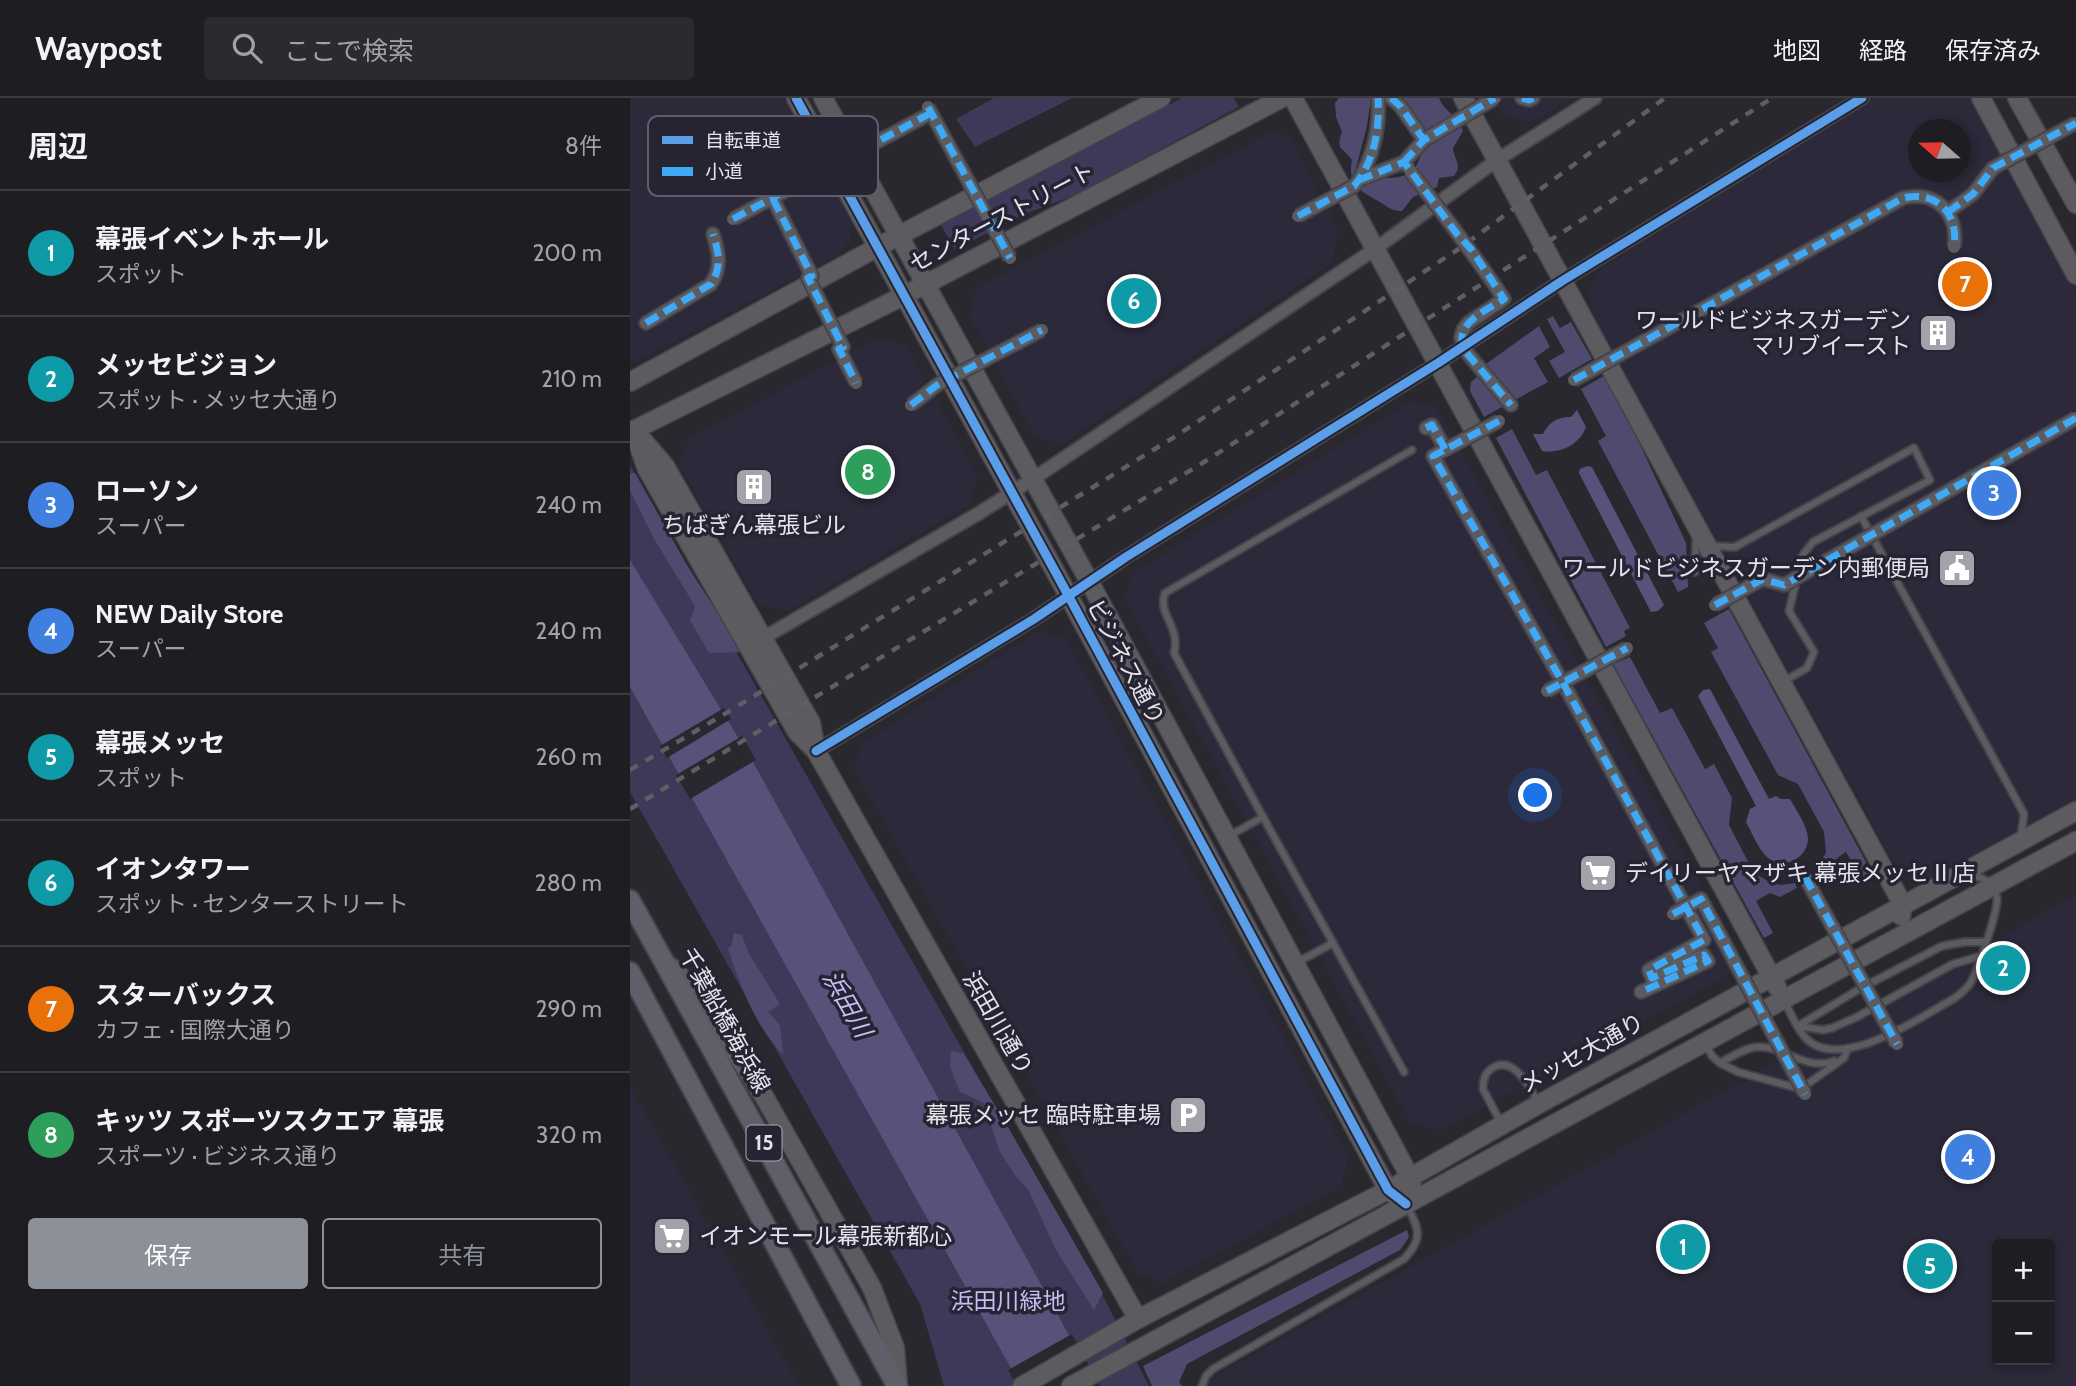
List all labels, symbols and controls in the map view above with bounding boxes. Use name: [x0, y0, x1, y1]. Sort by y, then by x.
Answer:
search box: [204, 17, 694, 80]
text: Waypost: [35, 28, 162, 68]
icon: search: [228, 29, 266, 67]
text: ここで検索: [284, 35, 414, 67]
text: 地図: [1773, 36, 1821, 65]
text: 経路: [1859, 36, 1907, 65]
text: 保存済み: [1945, 36, 2041, 65]
legend: [648, 116, 878, 196]
north arrow: [1908, 119, 1971, 182]
text: 周辺: [28, 128, 88, 165]
text: 自転車道: [705, 129, 781, 152]
text: 8件: [565, 132, 602, 160]
street label: センターストリート: [905, 156, 1099, 278]
text: 小道: [705, 160, 743, 183]
text: 幕張イベントホール: [95, 223, 329, 255]
text: 1: [47, 239, 55, 267]
text: 200 m: [532, 239, 602, 267]
pin: 7: [1942, 258, 1988, 310]
text: スポット: [95, 260, 187, 288]
pin: 6: [1111, 275, 1157, 327]
place label: ワールドビジネスガーデン マリブイースト: [1635, 306, 1911, 360]
building icon: ワールドビジネスガーデン マリブイースト: [1917, 312, 1959, 354]
text: メッセビジョン: [95, 349, 277, 381]
text: 2: [45, 365, 57, 393]
text: 210 m: [541, 365, 602, 393]
text: スポット · メッセ大通り: [95, 386, 341, 414]
pin: 8: [845, 446, 891, 498]
building icon: ちばぎん幕張ビル: [733, 466, 775, 508]
pin: 3: [1971, 467, 2017, 519]
text: ローソン: [95, 475, 199, 507]
text: 3: [45, 491, 57, 519]
text: 240 m: [535, 491, 602, 519]
place label: ちばぎん幕張ビル: [662, 511, 846, 539]
text: スーパー: [95, 512, 187, 540]
public building icon: ワールドビジネスガーデン内郵便局: [1936, 547, 1978, 589]
place label: ワールドビジネスガーデン内郵便局: [1562, 554, 1930, 582]
street label: ビジネス通り: [1081, 595, 1171, 729]
text: NEW Daily Store: [95, 598, 284, 630]
text: 4: [44, 617, 58, 645]
text: 240 m: [535, 617, 602, 645]
text: スーパー: [95, 635, 187, 663]
text: 幕張メッセ: [95, 727, 225, 759]
text: 5: [45, 743, 57, 771]
text: 260 m: [535, 743, 602, 771]
text: スポット: [95, 764, 187, 792]
your location: [1518, 778, 1552, 812]
supermarket icon: デイリーヤマザキ 幕張メッセⅡ店: [1577, 852, 1619, 894]
text: イオンタワー: [95, 853, 251, 885]
place label: デイリーヤマザキ 幕張メッセⅡ店: [1625, 859, 1975, 887]
text: 6: [45, 869, 57, 897]
text: 280 m: [535, 869, 602, 897]
text: スポット · センターストリート: [95, 890, 409, 918]
pin: 2: [1980, 942, 2026, 994]
street label: 千葉船橋海浜線: [674, 943, 776, 1097]
water label: 浜田川: [817, 965, 879, 1045]
street label: 浜田川通り: [957, 966, 1039, 1080]
text: スターバックス: [95, 979, 276, 1011]
text: 7: [45, 995, 57, 1023]
text: 290 m: [535, 995, 602, 1023]
street label: メッセ大通り: [1515, 1007, 1649, 1099]
text: カフェ · 国際大通り: [95, 1016, 295, 1044]
parking icon: 幕張メッセ 臨時駐車場: [1167, 1094, 1209, 1136]
place label: 幕張メッセ 臨時駐車場: [926, 1101, 1161, 1129]
text: キッツ スポーツスクエア 幕張: [95, 1105, 444, 1137]
text: 8: [44, 1121, 58, 1149]
text: 320 m: [536, 1121, 602, 1149]
road number: 15: [746, 1126, 782, 1160]
pin: 4: [1945, 1131, 1991, 1183]
text: スポーツ · ビジネス通り: [95, 1142, 340, 1170]
supermarket icon: イオンモール幕張新都心: [651, 1215, 693, 1257]
button: 保存: [28, 1218, 308, 1289]
button: 共有: [322, 1218, 602, 1289]
pin: 1: [1660, 1221, 1706, 1273]
place label: イオンモール幕張新都心: [699, 1222, 952, 1250]
map controls: [1992, 1239, 2055, 1365]
button: +: [1992, 1239, 2055, 1302]
pin: 5: [1907, 1240, 1953, 1292]
park label: 浜田川緑地: [951, 1287, 1066, 1315]
button: −: [1992, 1302, 2055, 1365]

